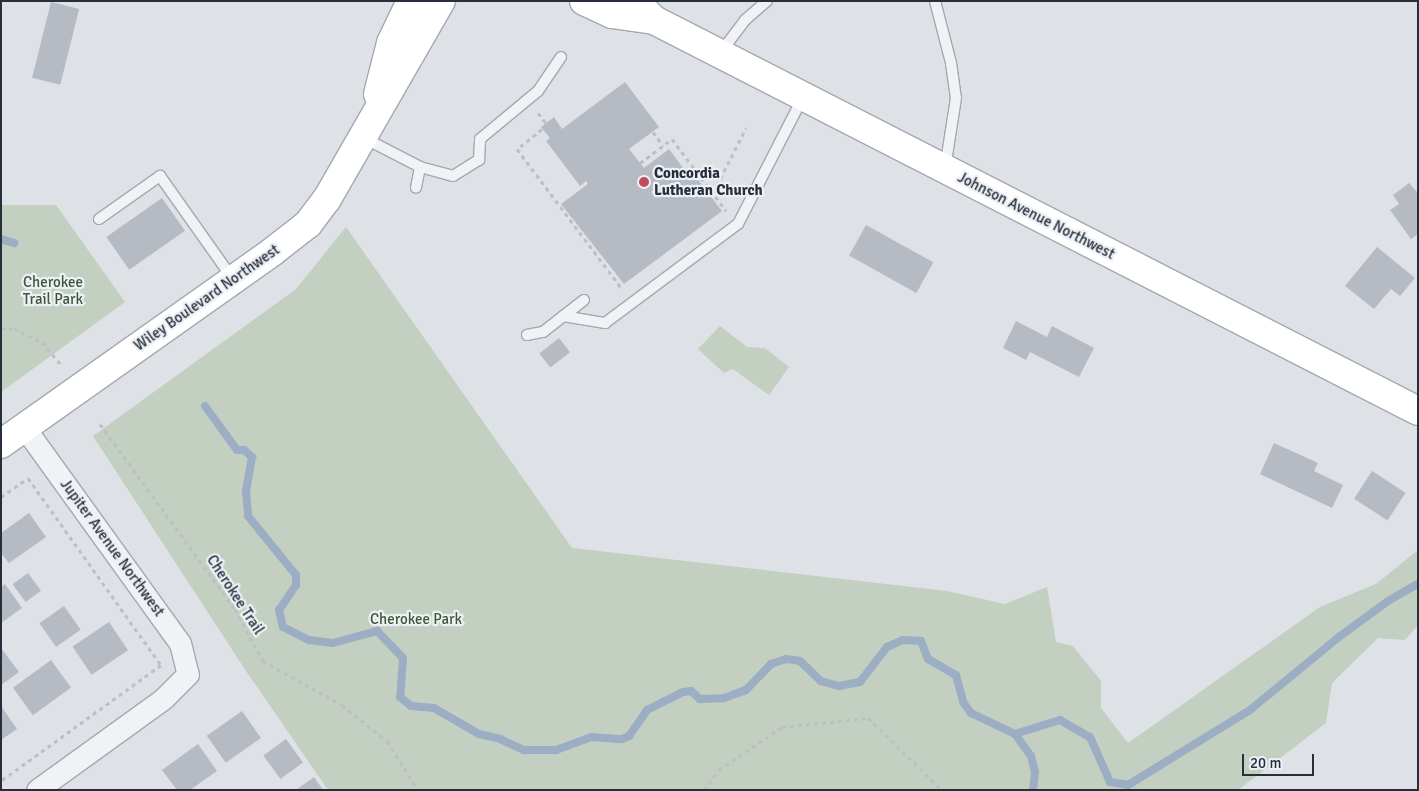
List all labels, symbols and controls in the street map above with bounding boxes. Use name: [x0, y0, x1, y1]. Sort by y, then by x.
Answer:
place label: Concordia Lutheran Church: [654, 164, 763, 199]
street label: Johnson Avenue Northwest: [954, 169, 1118, 263]
marker: Concordia Lutheran Church: [638, 176, 650, 188]
street label: Wiley Boulevard Northwest: [131, 241, 283, 355]
park label: Cherokee Trail Park: [23, 273, 83, 308]
street label: Jupiter Avenue Northwest: [56, 476, 168, 620]
street label: Cherokee Trail: [203, 552, 267, 638]
park label: Cherokee Park: [370, 611, 462, 629]
scale bar: [1244, 744, 1316, 776]
text: 20 m: [1250, 754, 1281, 772]

